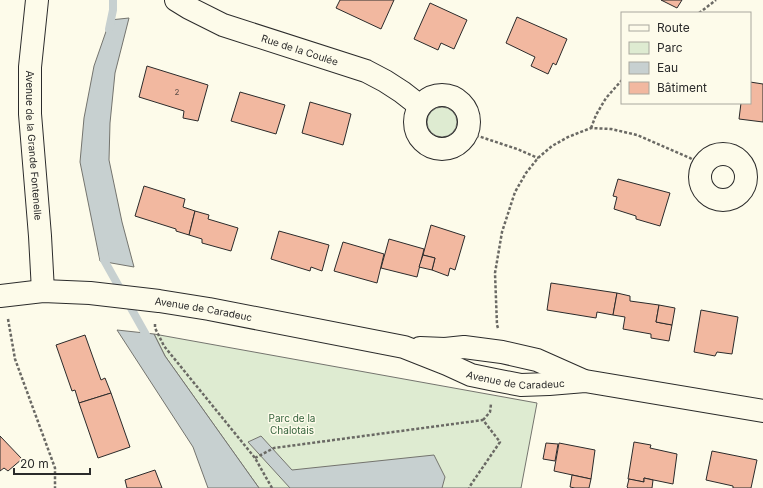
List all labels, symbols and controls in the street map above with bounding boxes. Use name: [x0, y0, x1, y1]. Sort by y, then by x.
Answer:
legend: [621, 12, 751, 104]
text: Route: [657, 20, 690, 35]
street label: Rue de la Coulée: [260, 32, 340, 68]
text: Parc: [657, 40, 683, 55]
text: Eau: [657, 60, 678, 75]
street label: Avenue de la Grande Fontenelle: [24, 71, 45, 221]
text: Bâtiment: [657, 80, 707, 95]
house number: 2: [175, 87, 180, 97]
street label: Avenue de Caradeuc: [154, 295, 254, 323]
street label: Avenue de Caradeuc: [465, 368, 565, 391]
park label: Parc de la Chalotais: [269, 412, 315, 436]
scale bar: [14, 450, 90, 476]
text: 20 m: [20, 456, 49, 471]

